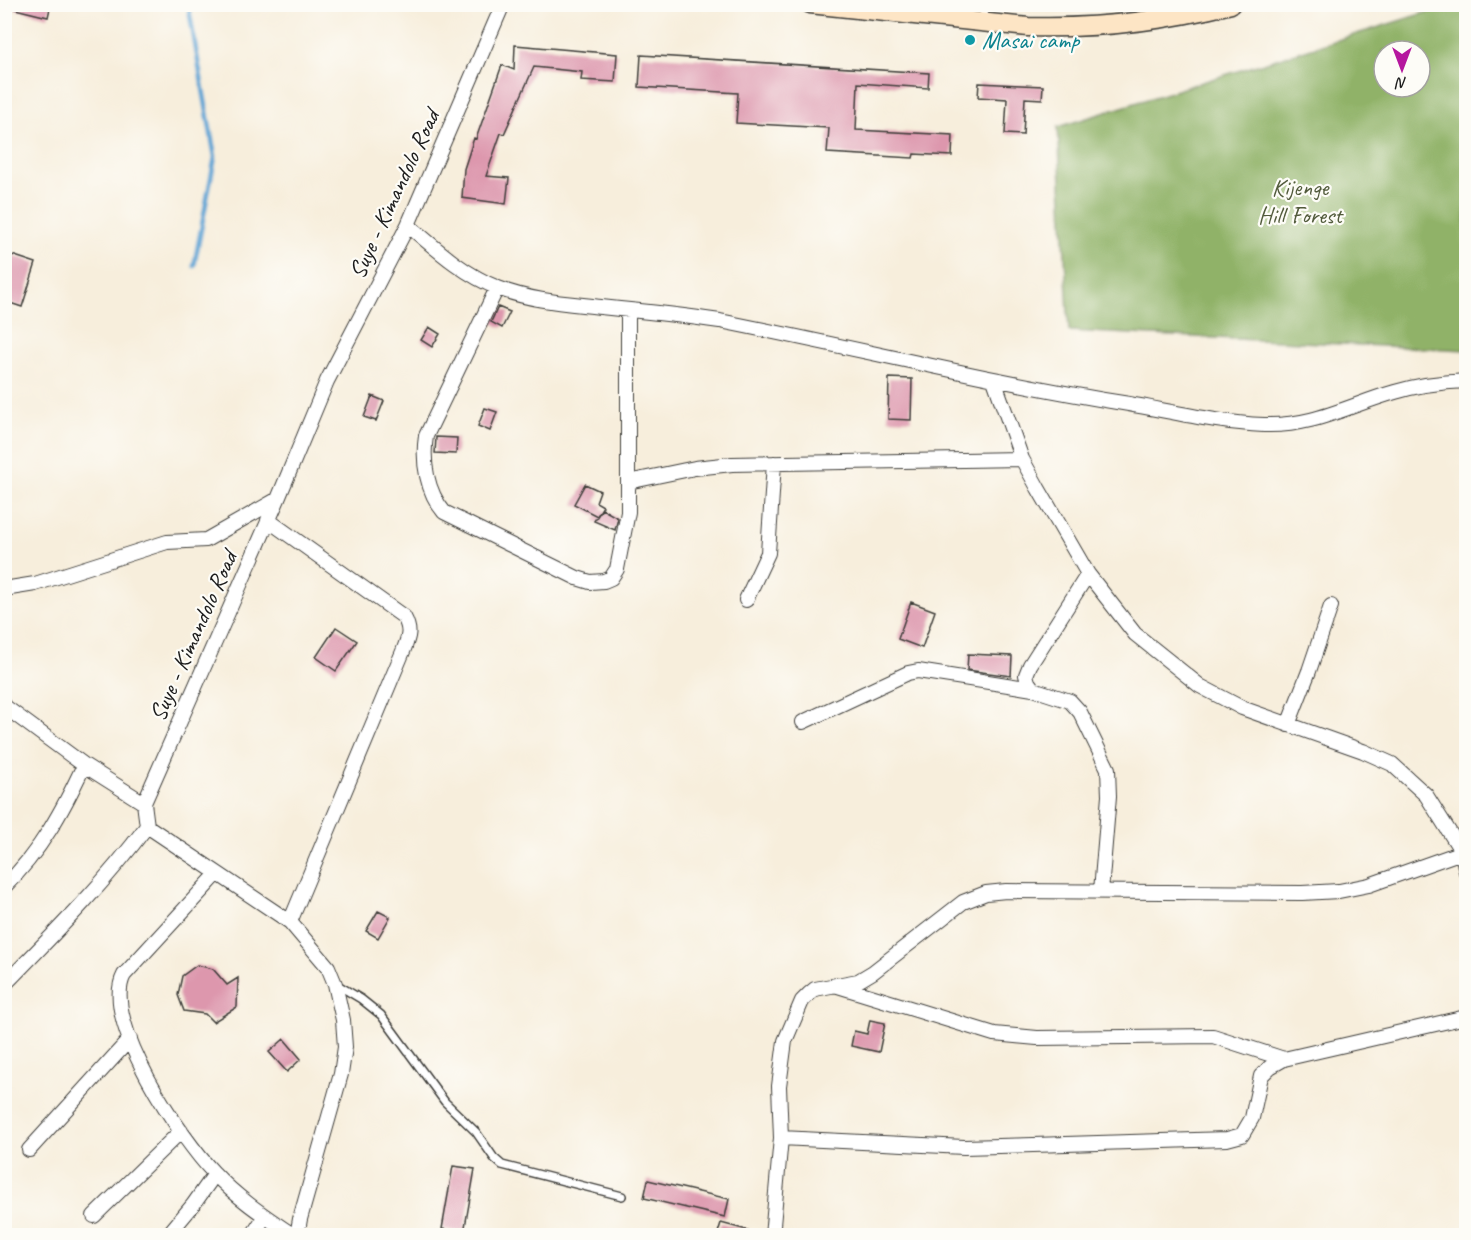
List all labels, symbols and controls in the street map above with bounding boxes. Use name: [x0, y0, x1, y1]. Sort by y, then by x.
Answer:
place label: Masai camp: [982, 25, 1080, 55]
marker: Masai camp: [963, 33, 977, 47]
north arrow: [1372, 39, 1432, 99]
text: N: [1394, 73, 1407, 93]
street label: Suye - Kimandolo Road: [342, 102, 448, 283]
park label: Kijenge Hill Forest: [1258, 172, 1344, 230]
street label: Suye - Kimandolo Road: [142, 543, 245, 726]

